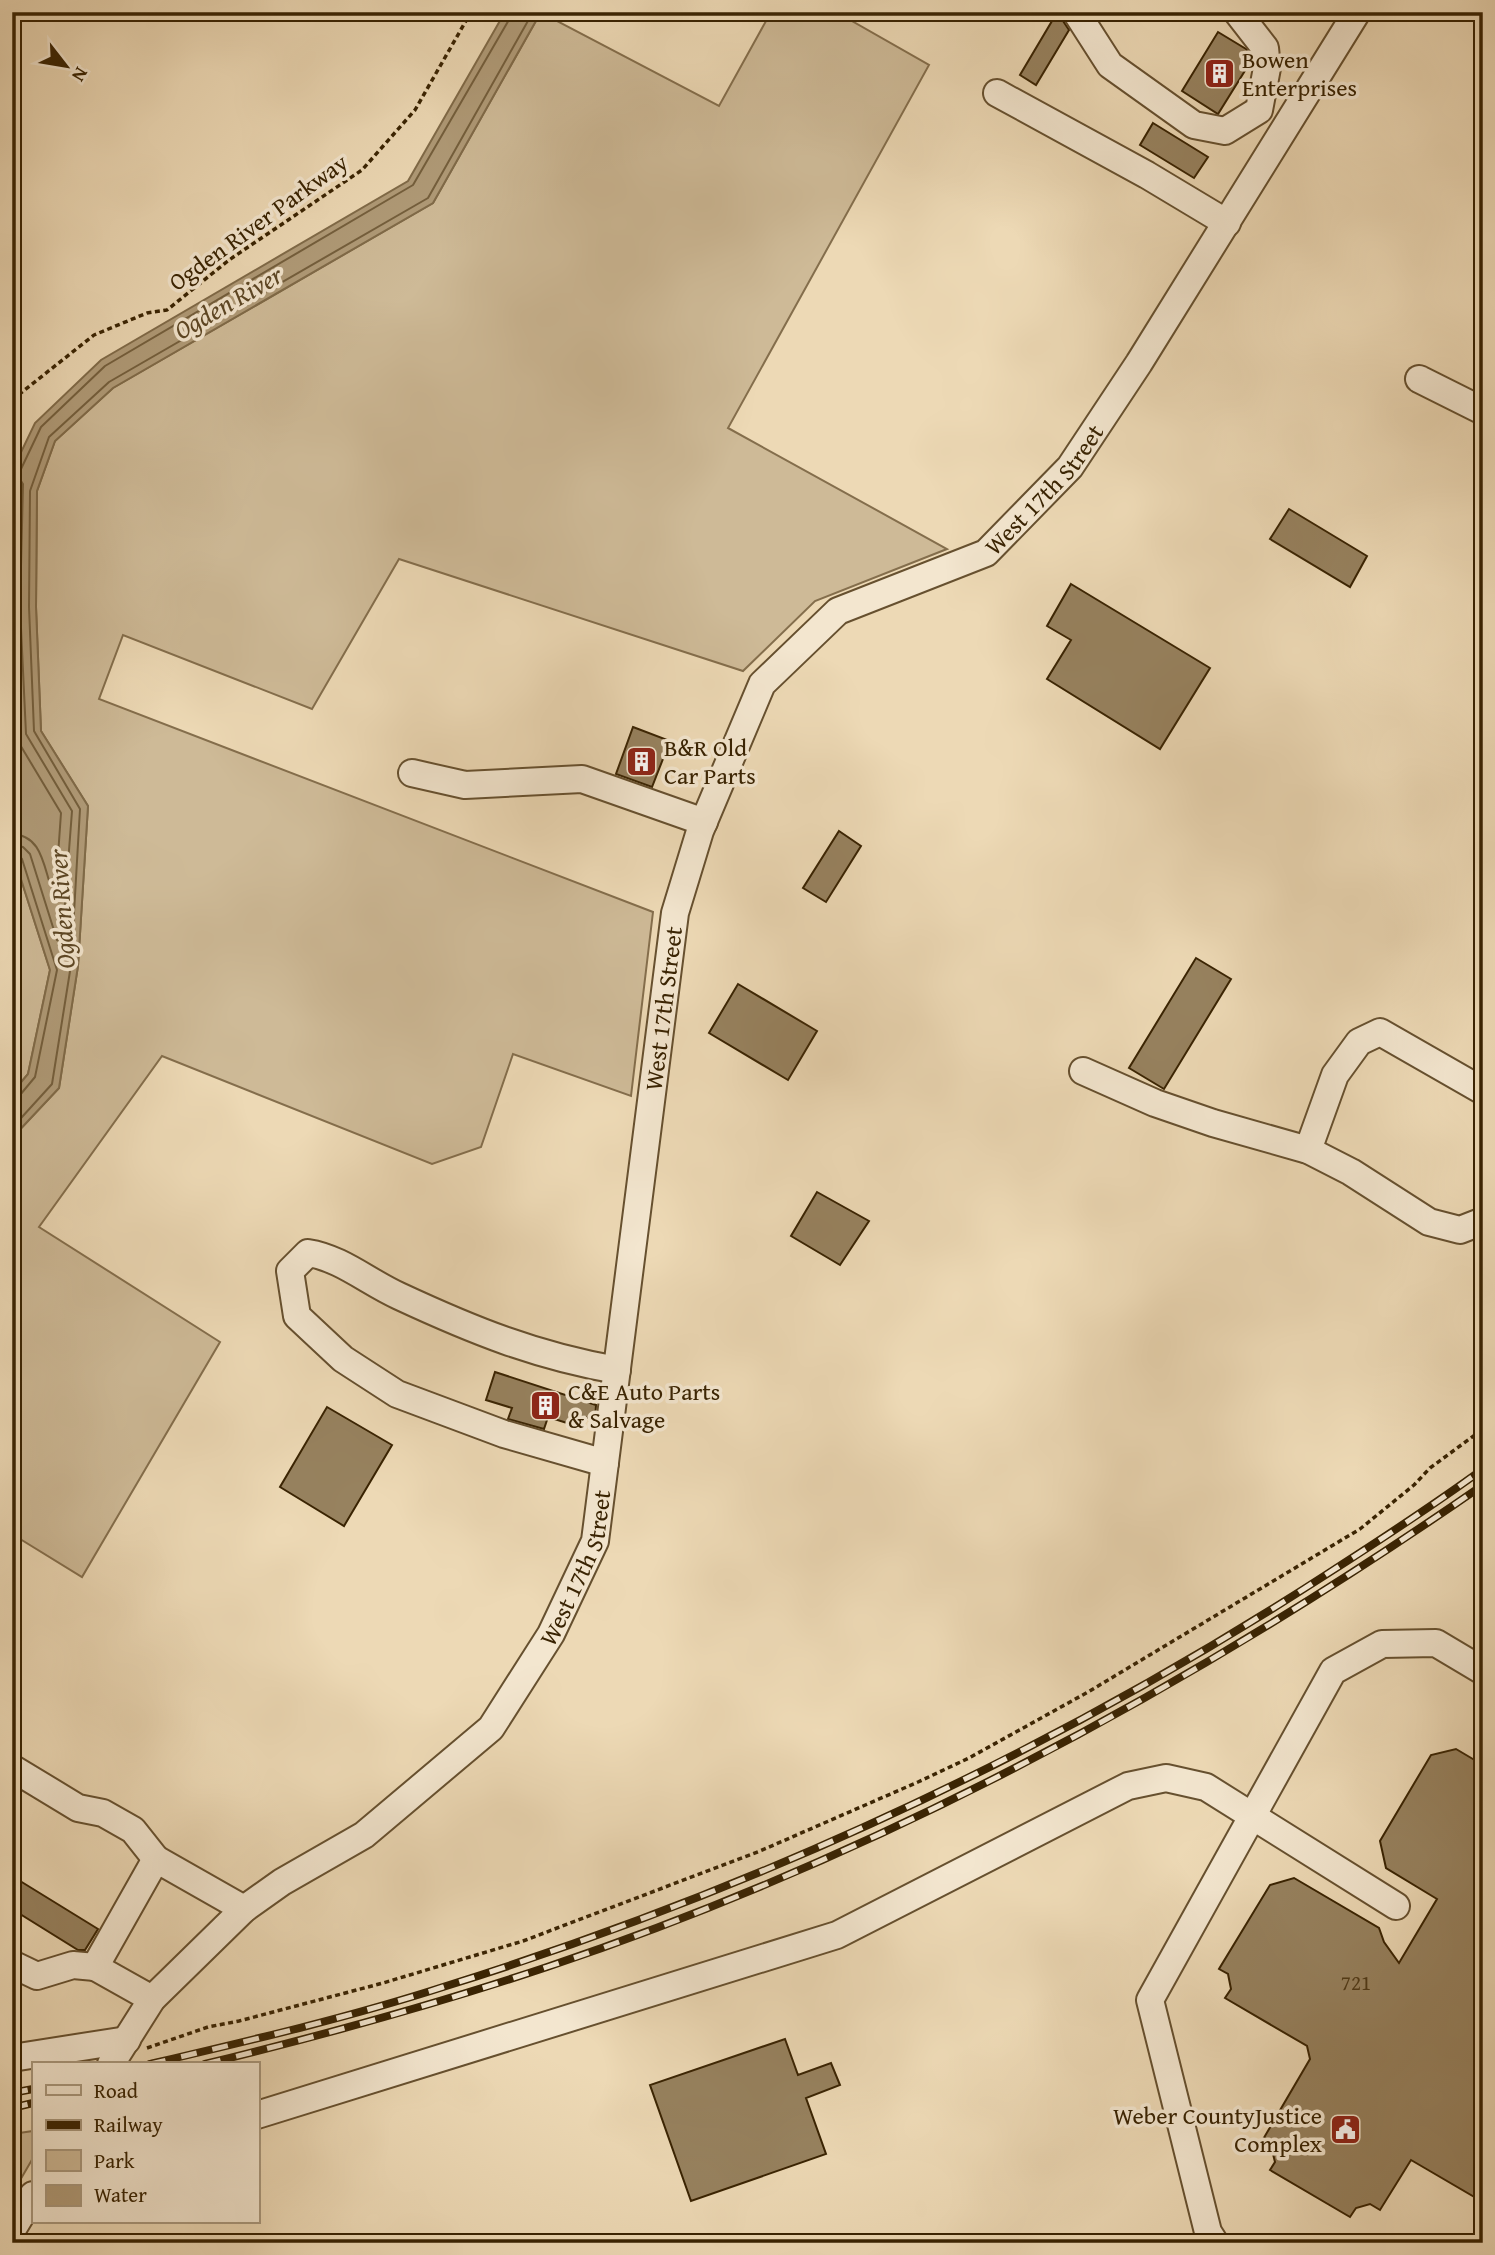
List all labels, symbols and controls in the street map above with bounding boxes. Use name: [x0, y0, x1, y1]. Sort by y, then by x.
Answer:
north arrow: [32, 32, 102, 102]
place label: Bowen Enterprises: [1242, 42, 1357, 105]
building icon: Bowen Enterprises: [1202, 56, 1236, 90]
text: N: [65, 62, 96, 88]
street label: Ogden River Parkway: [161, 145, 355, 299]
water label: Ogden River: [166, 254, 291, 349]
street label: West 17th Street: [976, 416, 1112, 563]
place label: B&R Old Car Parts: [664, 730, 756, 793]
building icon: B&R Old Car Parts: [624, 744, 658, 778]
water label: Ogden River: [37, 847, 85, 970]
street label: West 17th Street: [635, 924, 691, 1093]
place label: C&E Auto Parts & Salvage: [568, 1374, 720, 1437]
building icon: C&E Auto Parts & Salvage: [528, 1388, 562, 1422]
street label: West 17th Street: [530, 1487, 619, 1653]
house number: 721: [1341, 1967, 1371, 1998]
legend: [32, 2062, 259, 2224]
text: Road: [94, 2075, 139, 2106]
place label: Weber CountyJustice Complex: [1113, 2098, 1323, 2161]
text: Railway: [94, 2109, 163, 2140]
public building icon: Weber CountyJustice Complex: [1328, 2112, 1362, 2146]
text: Park: [94, 2145, 135, 2176]
text: Water: [94, 2179, 147, 2210]

